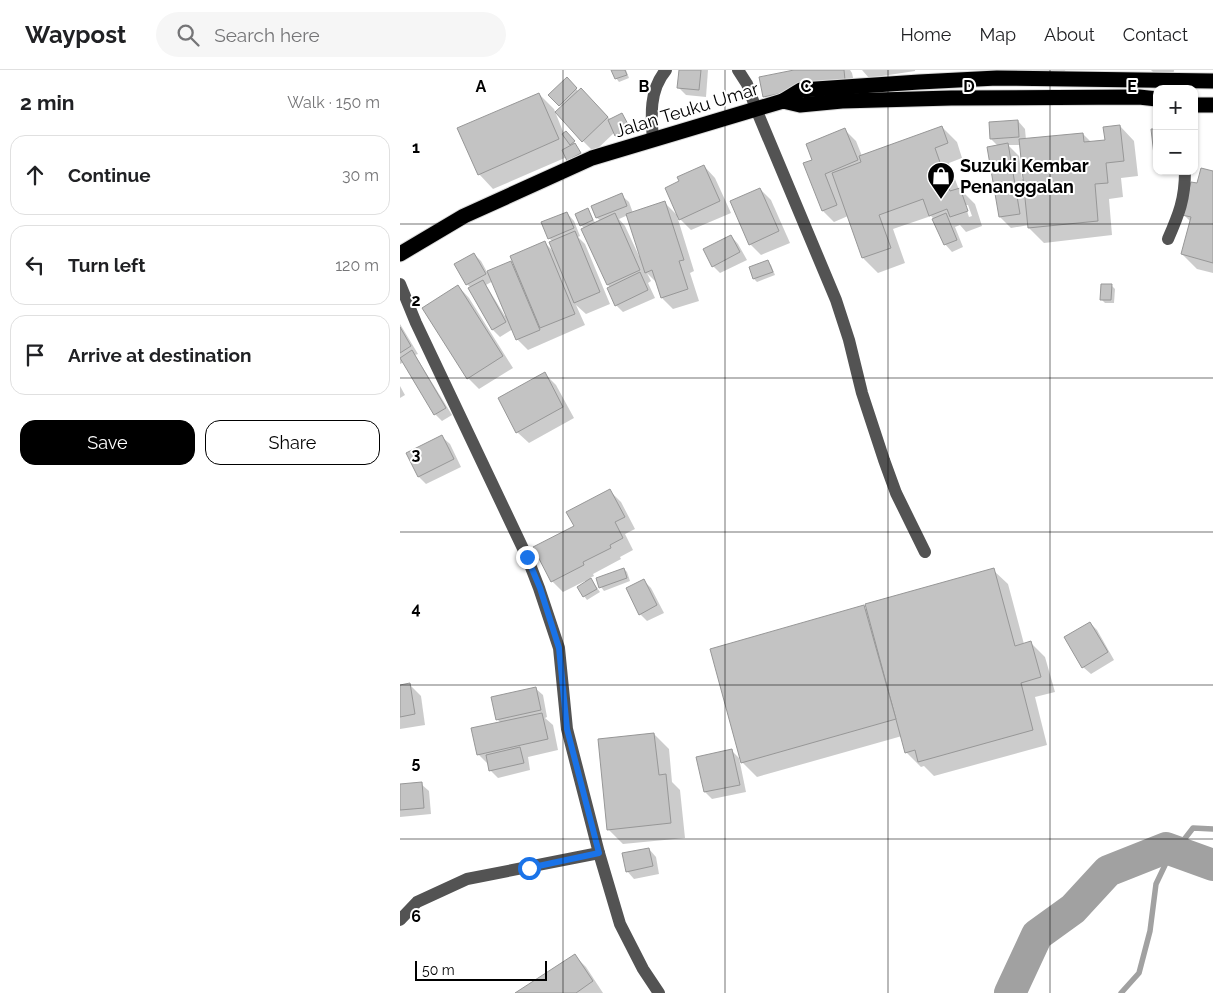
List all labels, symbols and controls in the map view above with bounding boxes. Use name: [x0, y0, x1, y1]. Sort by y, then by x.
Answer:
search box: [156, 12, 506, 57]
text: Waypost: [25, 20, 126, 49]
icon: search: [174, 21, 202, 49]
text: Search here: [214, 24, 320, 46]
text: Home: [900, 24, 951, 45]
text: Map: [979, 24, 1016, 45]
text: About: [1044, 24, 1095, 45]
text: Contact: [1123, 24, 1188, 45]
text: A: [476, 77, 487, 96]
text: B: [639, 77, 650, 96]
text: C: [801, 77, 812, 96]
text: D: [963, 77, 975, 96]
text: E: [1127, 77, 1137, 96]
street label: Jalan Teuku Umar: [613, 78, 762, 141]
map controls: [1153, 85, 1198, 175]
button: +: [1153, 85, 1198, 130]
text: 2 min: [20, 90, 74, 115]
text: Walk · 150 m: [287, 93, 380, 112]
button: −: [1153, 130, 1198, 175]
text: 1: [412, 138, 420, 157]
place label: Suzuki Kembar Penanggalan: [960, 155, 1089, 197]
icon: ahead: [21, 161, 49, 189]
shop icon: Suzuki Kembar Penanggalan: [926, 161, 956, 200]
text: Continue: [68, 164, 151, 186]
text: 30 m: [342, 166, 379, 185]
icon: left: [21, 251, 49, 279]
text: Turn left: [68, 254, 145, 276]
text: 120 m: [335, 256, 379, 275]
text: 2: [411, 291, 421, 310]
icon: arrive: [21, 341, 49, 369]
text: Arrive at destination: [68, 344, 252, 366]
button: Save: [20, 420, 195, 465]
button: Share: [205, 420, 380, 465]
text: 3: [412, 445, 421, 464]
route end: [516, 546, 539, 569]
text: 4: [411, 599, 421, 618]
text: 5: [412, 753, 421, 772]
route start: [518, 857, 541, 880]
text: 6: [411, 907, 421, 926]
scale bar: [415, 958, 548, 981]
text: 50 m: [422, 962, 455, 978]

